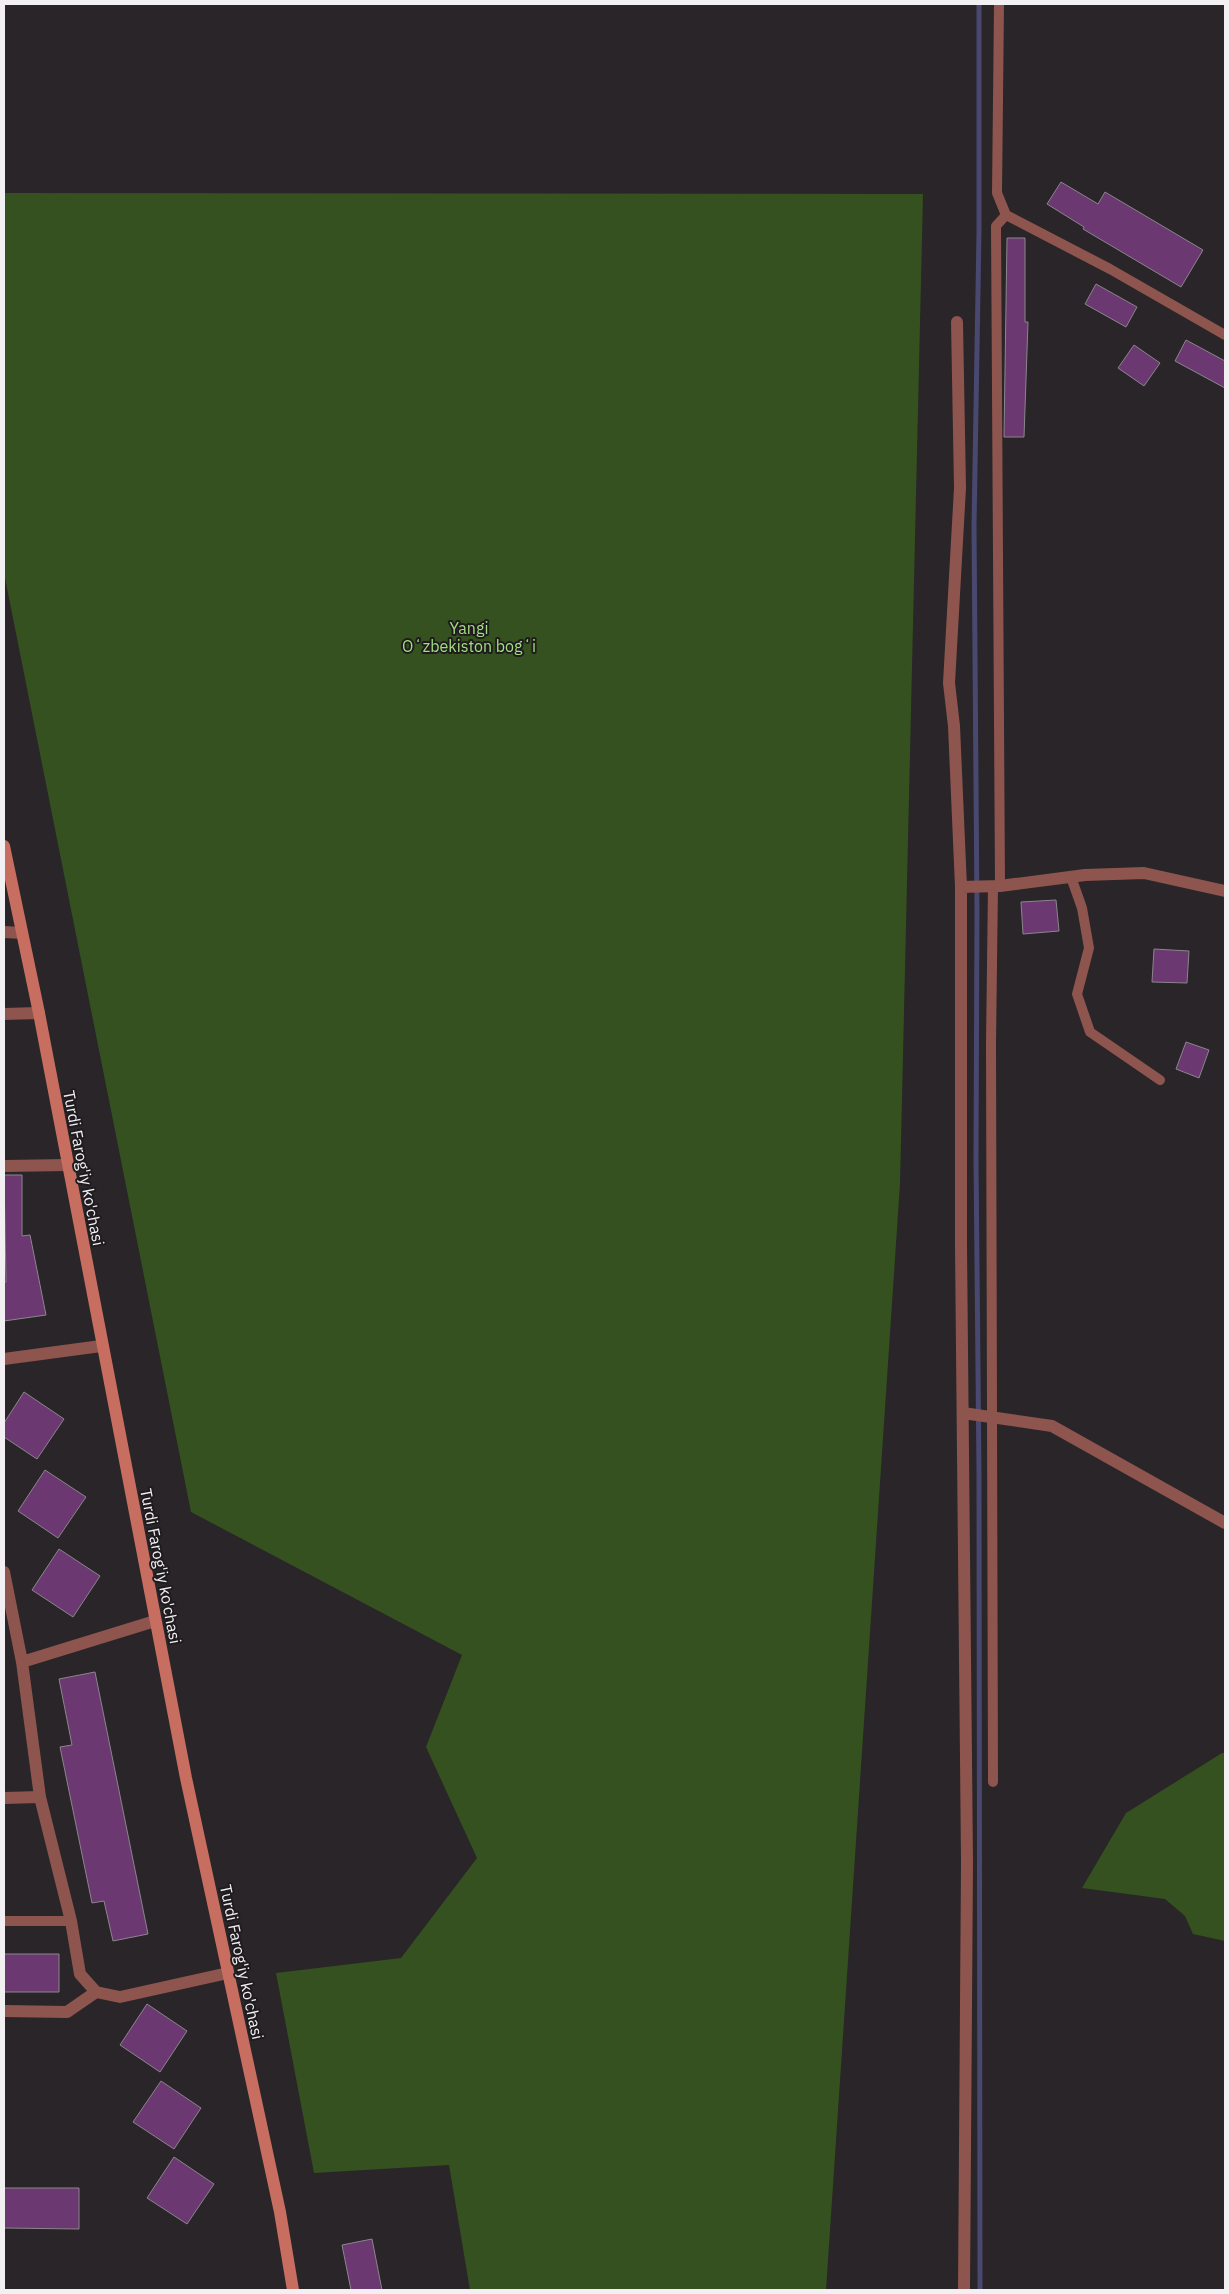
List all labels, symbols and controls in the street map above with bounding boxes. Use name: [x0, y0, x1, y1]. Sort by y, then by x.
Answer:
park label: Yangi Oʻzbekiston bogʻi: [402, 618, 536, 656]
street label: Turdi Farog'iy ko'chasi: [59, 1089, 109, 1247]
street label: Turdi Farog'iy ko'chasi: [136, 1487, 186, 1645]
street label: Turdi Farog'iy ko'chasi: [216, 1883, 268, 2041]

